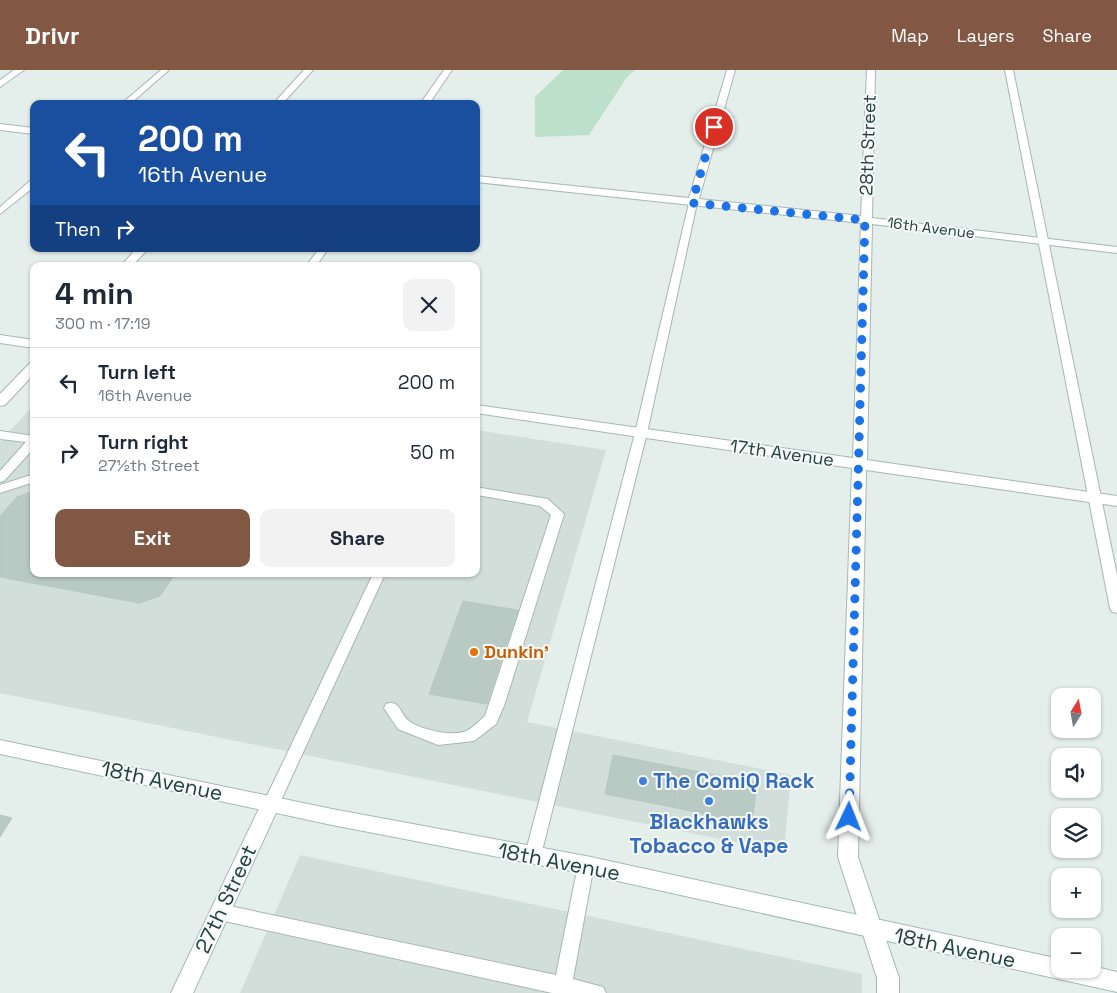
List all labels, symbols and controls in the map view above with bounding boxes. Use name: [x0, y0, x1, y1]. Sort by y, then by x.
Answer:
text: Drivr: [25, 20, 80, 51]
text: Map: [891, 24, 929, 47]
text: Layers: [957, 24, 1014, 47]
text: Share: [1042, 24, 1092, 47]
street label: 28th Street: [854, 94, 881, 196]
pin: [693, 106, 735, 148]
icon: arrive: [700, 113, 728, 141]
text: 200 m: [138, 117, 243, 161]
icon: left: [55, 120, 120, 185]
text: 16th Avenue: [138, 160, 267, 188]
street label: 16th Avenue: [886, 213, 976, 242]
icon: right: [111, 215, 139, 243]
text: Then: [55, 217, 101, 242]
text: 4 min: [55, 274, 134, 313]
button: close: [403, 279, 455, 331]
text: 300 m · 17:19: [55, 313, 151, 334]
text: Turn left: [98, 360, 176, 385]
icon: left: [55, 369, 83, 397]
text: 200 m: [398, 370, 455, 395]
text: 16th Avenue: [98, 385, 192, 406]
text: Turn right: [98, 430, 188, 455]
street label: 17th Avenue: [729, 434, 836, 471]
icon: right: [55, 439, 83, 467]
text: 50 m: [410, 440, 455, 465]
text: 27½th Street: [98, 455, 200, 476]
button: Exit: [55, 509, 250, 567]
button: Share: [260, 509, 455, 567]
place label: Dunkin': [484, 640, 549, 663]
marker: Dunkin': [468, 646, 480, 658]
north arrow: [1051, 688, 1101, 738]
map controls: [1051, 688, 1101, 978]
button: sound: [1051, 748, 1101, 798]
street label: 18th Avenue: [99, 754, 225, 807]
place label: The ComiQ Rack: [653, 767, 815, 794]
marker: The ComiQ Rack: [637, 775, 649, 787]
position arrow: [822, 790, 874, 842]
marker: Blackhawks Tobacco & Vape: [703, 795, 715, 807]
place label: Blackhawks Tobacco & Vape: [630, 808, 788, 859]
button: layers: [1051, 808, 1101, 858]
street label: 18th Avenue: [496, 836, 622, 887]
street label: 27th Street: [189, 840, 262, 957]
button: +: [1051, 868, 1101, 918]
street label: 18th Avenue: [892, 921, 1018, 974]
button: −: [1051, 928, 1101, 978]

